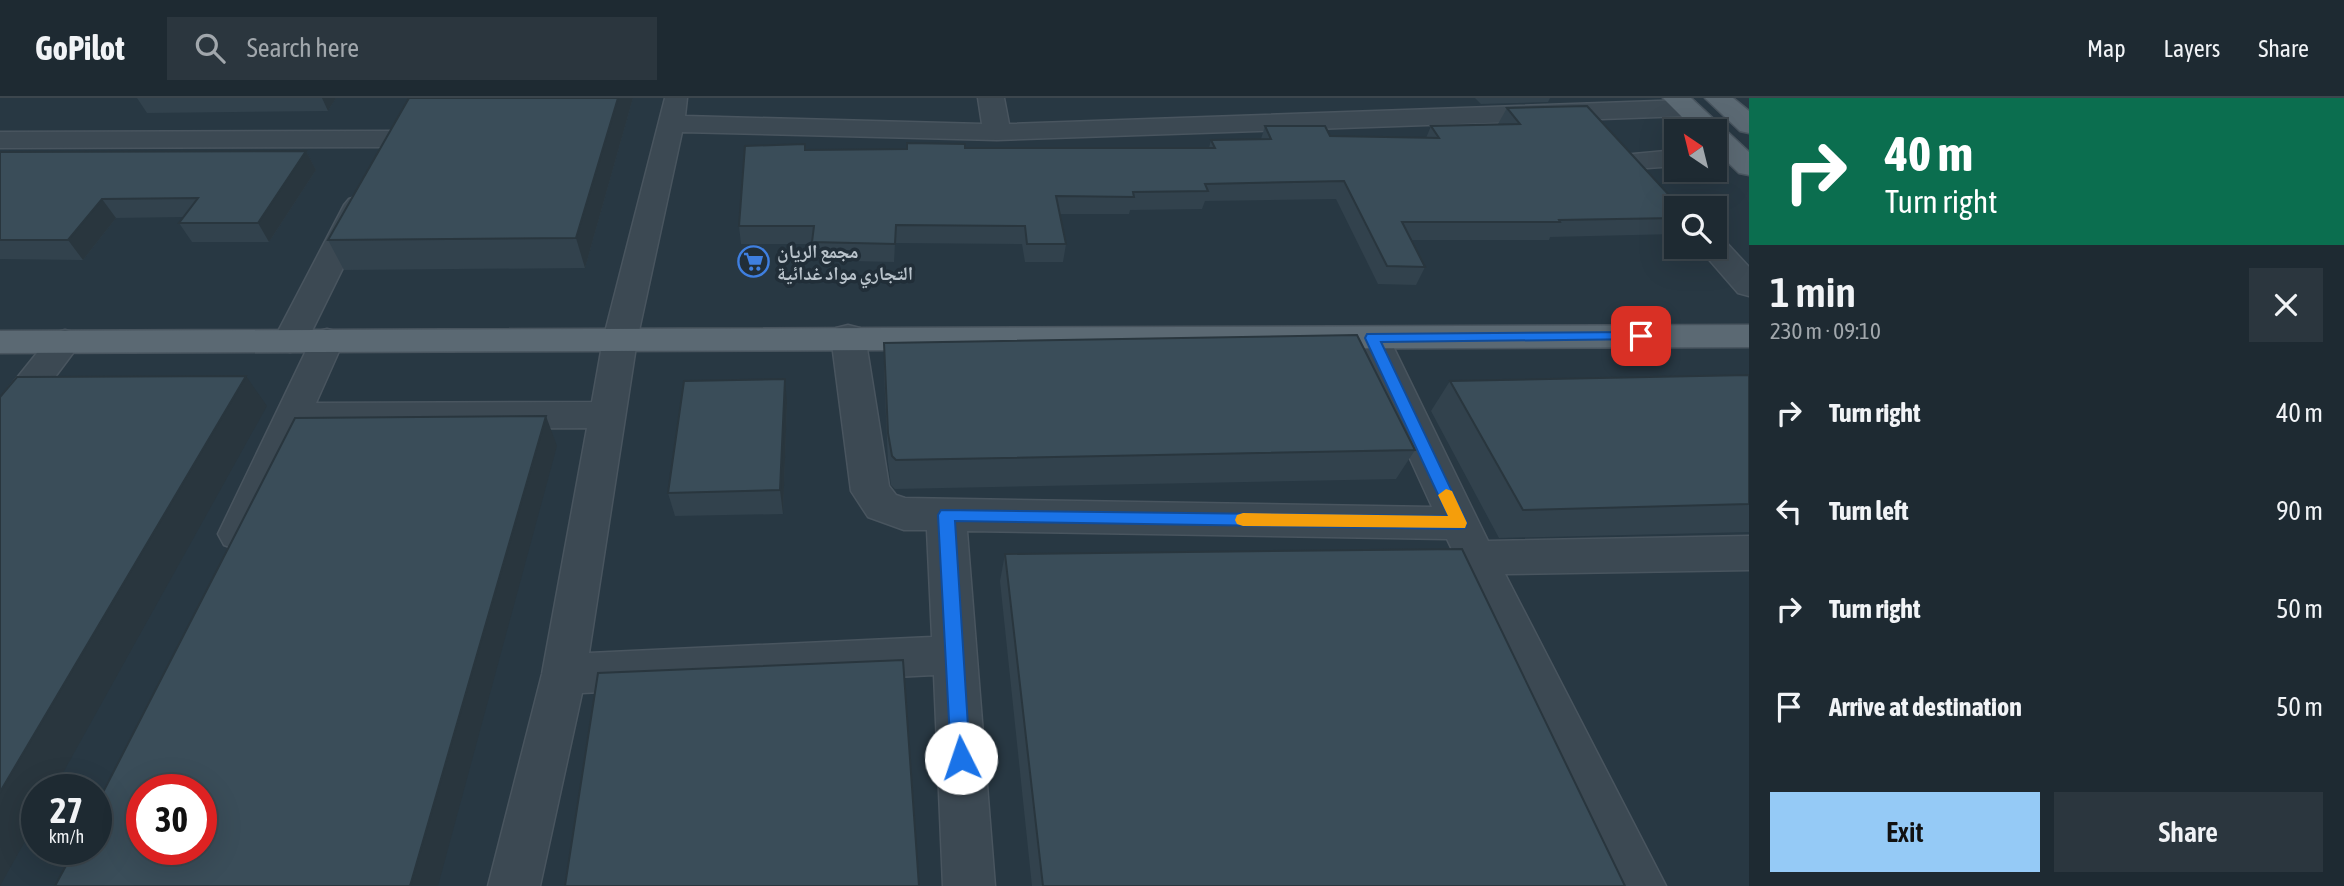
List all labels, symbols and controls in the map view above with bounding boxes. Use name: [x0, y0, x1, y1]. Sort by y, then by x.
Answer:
search box: [167, 17, 657, 80]
text: GoPilot: [35, 29, 125, 67]
icon: search: [191, 29, 229, 67]
text: Search here: [247, 33, 359, 63]
text: Map: [2087, 35, 2126, 62]
text: Layers: [2164, 35, 2220, 62]
text: Share: [2258, 35, 2309, 62]
north arrow: [1664, 119, 1727, 182]
map controls: [1664, 119, 1727, 259]
text: 40 m: [1885, 125, 1973, 181]
icon: right: [1770, 126, 1861, 217]
text: Turn right: [1885, 183, 1998, 220]
button: search: [1664, 196, 1727, 259]
place label: مجمع الريان التجاري مواد غدائية: [777, 240, 913, 289]
supermarket icon: مجمع الريان التجاري مواد غدائية: [737, 245, 771, 279]
text: 1 min: [1770, 268, 1856, 316]
button: close: [2249, 268, 2323, 342]
pin: [1611, 306, 1671, 366]
icon: arrive: [1622, 317, 1660, 355]
text: 230 m · 09:10: [1770, 318, 1881, 344]
icon: right: [1770, 394, 1808, 432]
text: Turn right: [1829, 398, 1920, 428]
text: 40 m: [2276, 398, 2323, 428]
icon: left: [1770, 492, 1808, 530]
text: Turn left: [1829, 496, 1909, 526]
text: 90 m: [2276, 496, 2323, 526]
icon: right: [1770, 590, 1808, 628]
text: Turn right: [1829, 594, 1920, 624]
text: 50 m: [2276, 594, 2323, 624]
icon: arrive: [1770, 688, 1808, 726]
text: Arrive at destination: [1829, 692, 2022, 722]
text: 50 m: [2276, 692, 2323, 722]
position arrow: [924, 721, 998, 795]
speed limit sign: 30: [126, 774, 217, 865]
text: 27: [50, 790, 83, 830]
button: Exit: [1770, 792, 2040, 872]
button: Share: [2054, 792, 2323, 872]
text: km/h: [49, 826, 84, 847]

